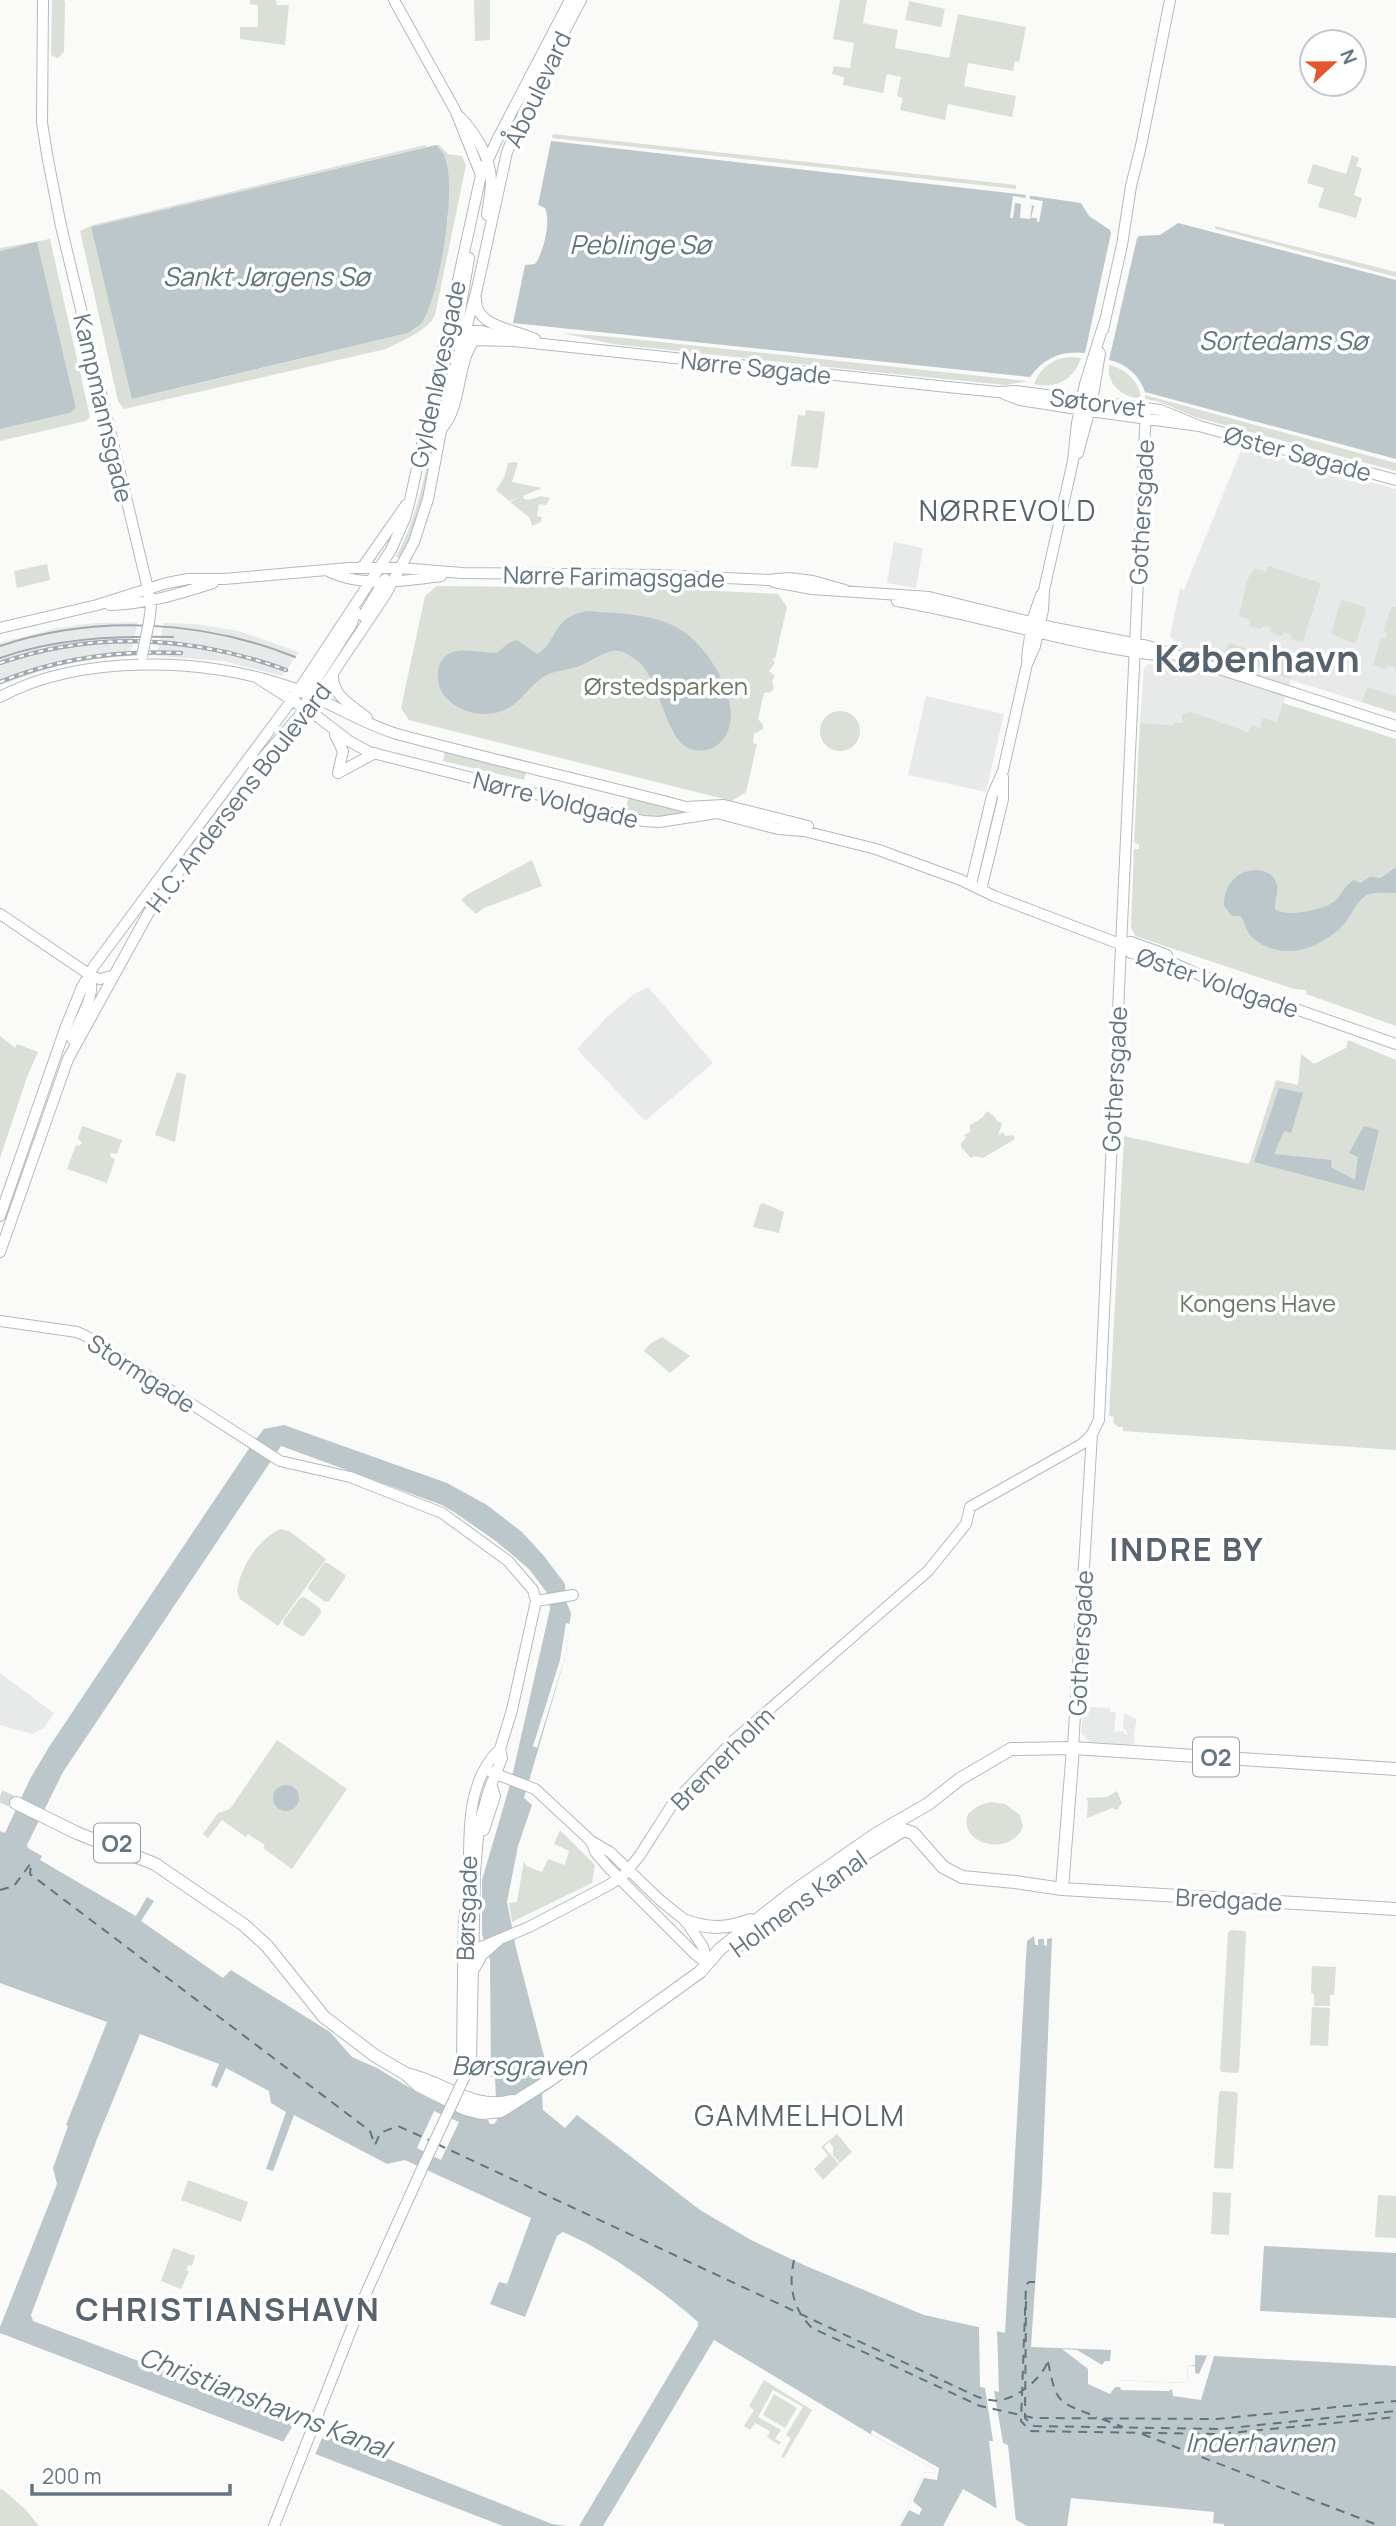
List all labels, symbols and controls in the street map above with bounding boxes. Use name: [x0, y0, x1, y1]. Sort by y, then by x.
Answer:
street label: Åboulevard: [496, 26, 578, 152]
north arrow: [1298, 28, 1368, 98]
text: N: [1334, 45, 1363, 68]
water label: Peblinge Sø: [570, 226, 714, 262]
water label: Sankt Jørgens Sø: [163, 258, 373, 294]
street label: Gyldenløvesgade: [401, 277, 473, 471]
street label: Kampmannsgade: [66, 310, 142, 506]
water label: Sortedams Sø: [1199, 322, 1371, 358]
street label: Nørre Søgade: [679, 343, 833, 391]
street label: Søtorvet: [1048, 380, 1148, 424]
street label: Øster Søgade: [1221, 417, 1375, 489]
street label: Gothersgade: [1121, 438, 1161, 586]
district label: NØRREVOLD: [919, 491, 1097, 529]
street label: Nørre Farimagsgade: [503, 558, 725, 594]
district label: København: [1154, 631, 1360, 683]
park label: Ørstedsparken: [584, 669, 748, 702]
street label: H.C. Andersens Boulevard: [138, 675, 338, 919]
street label: Nørre Voldgade: [470, 763, 642, 835]
street label: Øster Voldgade: [1133, 939, 1303, 1025]
street label: Gothersgade: [1094, 1005, 1134, 1153]
park label: Kongens Have: [1180, 1286, 1336, 1319]
street label: Stormgade: [81, 1326, 203, 1420]
district label: INDRE BY: [1109, 1527, 1265, 1571]
street label: Gothersgade: [1060, 1569, 1100, 1717]
street label: Bremerholm: [663, 1699, 781, 1817]
road number: O2: [1193, 1738, 1239, 1776]
road number: O2: [94, 1824, 140, 1862]
street label: Holmens Kanal: [723, 1842, 873, 1964]
street label: Børsgade: [448, 1855, 484, 1961]
street label: Bredgade: [1175, 1880, 1283, 1918]
water label: Børsgraven: [452, 2047, 588, 2083]
district label: GAMMELHOLM: [694, 2096, 906, 2134]
district label: CHRISTIANSHAVN: [75, 2287, 381, 2331]
water label: Christianshavns Kanal: [134, 2338, 398, 2467]
water label: Inderhavnen: [1185, 2424, 1336, 2460]
scale bar: [32, 2452, 229, 2496]
text: 200 m: [42, 2462, 102, 2490]

